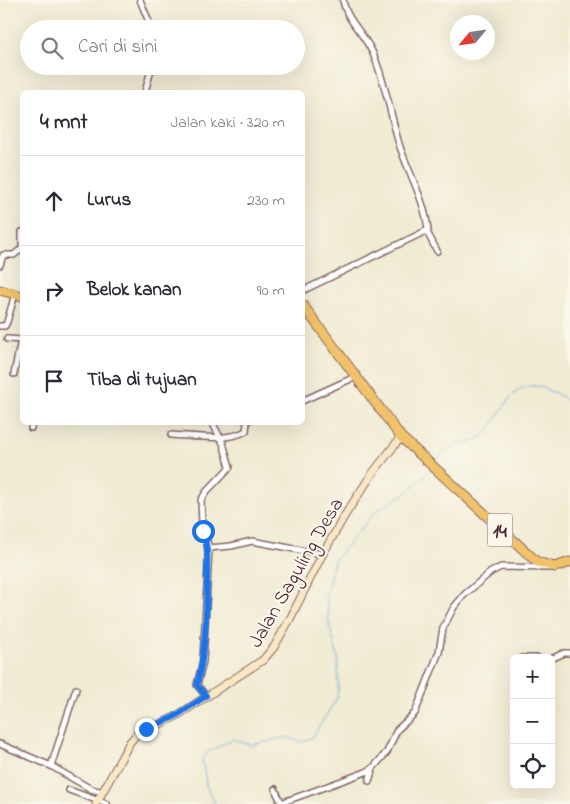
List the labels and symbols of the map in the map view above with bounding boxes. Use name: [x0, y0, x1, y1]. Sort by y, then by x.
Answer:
north arrow: [450, 15, 495, 60]
street label: Jalan Saguling Desa: [242, 493, 353, 654]
road number: 14: [488, 514, 512, 546]
route start: [192, 520, 215, 543]
route end: [135, 718, 158, 741]

